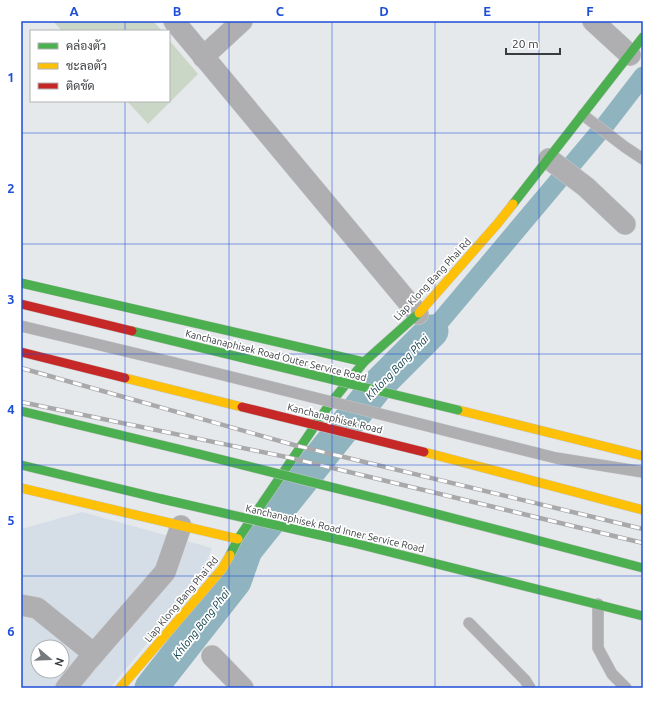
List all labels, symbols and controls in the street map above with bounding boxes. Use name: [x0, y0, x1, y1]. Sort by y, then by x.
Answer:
text: A: [69, 4, 79, 18]
text: B: [173, 4, 182, 18]
text: C: [276, 4, 285, 18]
text: D: [379, 4, 389, 18]
text: E: [483, 4, 491, 18]
text: F: [586, 4, 594, 18]
legend: [30, 30, 170, 102]
scale bar: [506, 30, 560, 56]
text: 20 m: [512, 37, 539, 50]
text: คล่องตัว: [66, 39, 106, 52]
text: ชะลอตัว: [66, 59, 107, 72]
text: 1: [7, 70, 15, 84]
text: ติดขัด: [66, 79, 95, 92]
text: 2: [7, 181, 15, 195]
street label: Liap Klong Bang Phai Rd: [392, 236, 473, 323]
text: 3: [7, 292, 15, 306]
street label: Kanchanaphisek Road Outer Service Road: [184, 328, 368, 383]
water label: Khlong Bang Phai: [363, 331, 432, 402]
street label: Kanchanaphisek Road: [286, 401, 384, 436]
text: 4: [7, 402, 15, 416]
street label: Kanchanaphisek Road Inner Service Road: [245, 503, 425, 554]
text: 5: [7, 513, 15, 527]
street label: Liap Klong Bang Phai Rd: [142, 554, 220, 644]
water label: Khlong Bang Phai: [170, 586, 233, 661]
text: 6: [7, 624, 15, 638]
north arrow: [30, 639, 70, 679]
text: N: [52, 656, 66, 668]

